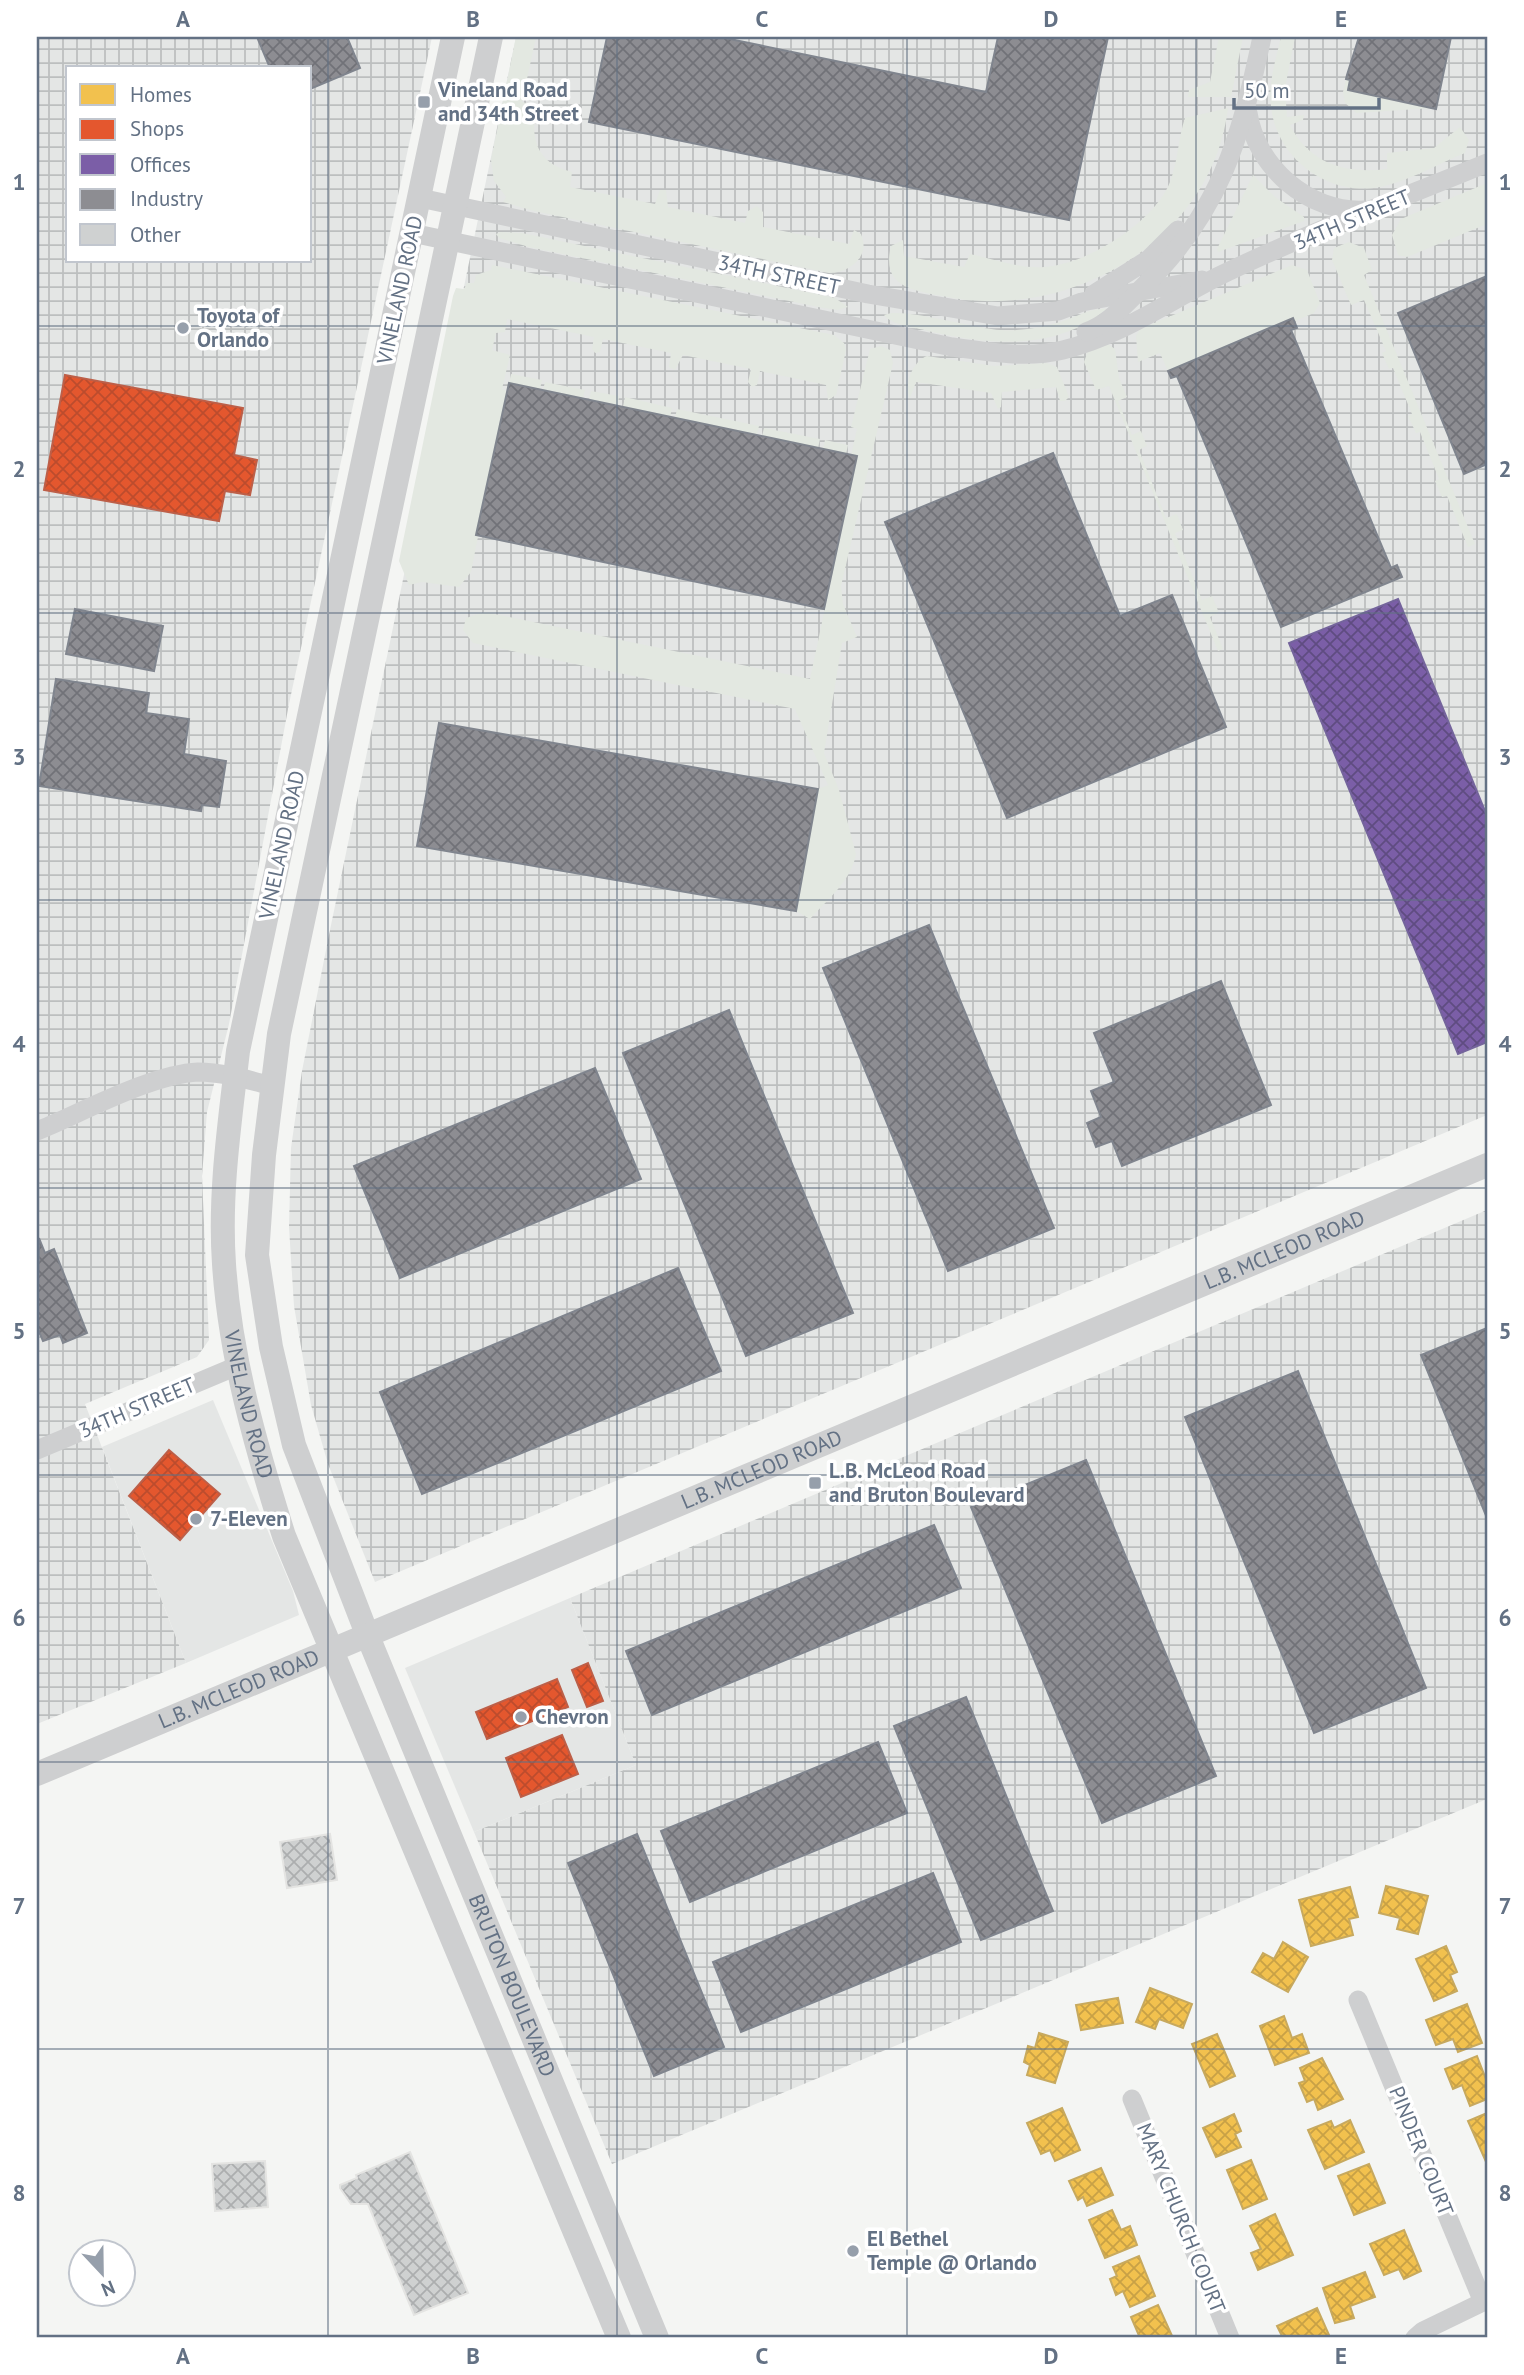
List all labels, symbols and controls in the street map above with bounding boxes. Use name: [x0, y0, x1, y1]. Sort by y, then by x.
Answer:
text: A: [176, 4, 190, 33]
text: B: [466, 4, 480, 33]
text: C: [756, 4, 769, 33]
text: D: [1044, 4, 1058, 33]
text: E: [1335, 4, 1347, 33]
legend: [66, 66, 312, 262]
scale bar: [1234, 66, 1379, 110]
place label: Vineland Road and 34th Street: [437, 76, 579, 127]
text: 50 m: [1244, 77, 1290, 104]
text: Homes: [130, 81, 192, 108]
marker: Vineland Road and 34th Street: [416, 94, 432, 110]
text: Shops: [130, 115, 184, 142]
text: Offices: [130, 151, 191, 178]
text: 1: [12, 167, 26, 196]
text: 1: [1498, 167, 1512, 196]
street label: 34TH STREET: [1290, 183, 1414, 256]
text: Industry: [130, 185, 203, 212]
street label: VINELAND ROAD: [370, 213, 428, 368]
text: Other: [130, 221, 181, 248]
street label: 34TH STREET: [716, 248, 843, 301]
place label: Toyota of Orlando: [197, 302, 281, 353]
marker: Toyota of Orlando: [175, 320, 191, 336]
text: 2: [12, 454, 26, 483]
text: 2: [1498, 454, 1512, 483]
text: 3: [12, 742, 26, 771]
text: 3: [1498, 742, 1512, 771]
street label: VINELAND ROAD: [252, 768, 310, 923]
text: 4: [12, 1029, 26, 1058]
text: 4: [1498, 1029, 1512, 1058]
street label: L.B. MCLEOD ROAD: [1200, 1204, 1369, 1295]
text: 5: [12, 1316, 26, 1345]
text: 5: [1498, 1316, 1512, 1345]
street label: VINELAND ROAD: [219, 1327, 280, 1482]
street label: 34TH STREET: [75, 1371, 199, 1444]
street label: L.B. MCLEOD ROAD: [677, 1423, 846, 1515]
place label: L.B. McLeod Road and Bruton Boulevard: [829, 1457, 1025, 1508]
marker: L.B. McLeod Road and Bruton Boulevard: [807, 1475, 823, 1491]
place label: 7-Eleven: [210, 1505, 288, 1532]
marker: 7-Eleven: [188, 1511, 204, 1527]
text: 6: [12, 1603, 26, 1632]
text: 6: [1498, 1603, 1512, 1632]
street label: L.B. MCLEOD ROAD: [154, 1643, 323, 1734]
place label: Chevron: [535, 1703, 609, 1730]
marker: Chevron: [513, 1709, 529, 1725]
street label: BRUTON BOULEVARD: [463, 1890, 562, 2081]
text: 7: [12, 1891, 26, 1920]
text: 7: [1498, 1891, 1512, 1920]
street label: PINDER COURT: [1383, 2082, 1460, 2220]
street label: MARY CHURCH COURT: [1131, 2119, 1232, 2317]
text: 8: [12, 2178, 26, 2207]
text: 8: [1498, 2178, 1512, 2207]
place label: El Bethel Temple @ Orlando: [867, 2225, 1037, 2276]
north arrow: [66, 2238, 136, 2308]
marker: El Bethel Temple @ Orlando: [845, 2243, 861, 2259]
text: N: [98, 2275, 119, 2302]
text: A: [176, 2341, 190, 2370]
text: B: [466, 2341, 480, 2370]
text: C: [756, 2341, 769, 2370]
text: D: [1044, 2341, 1058, 2370]
text: E: [1335, 2341, 1347, 2370]

